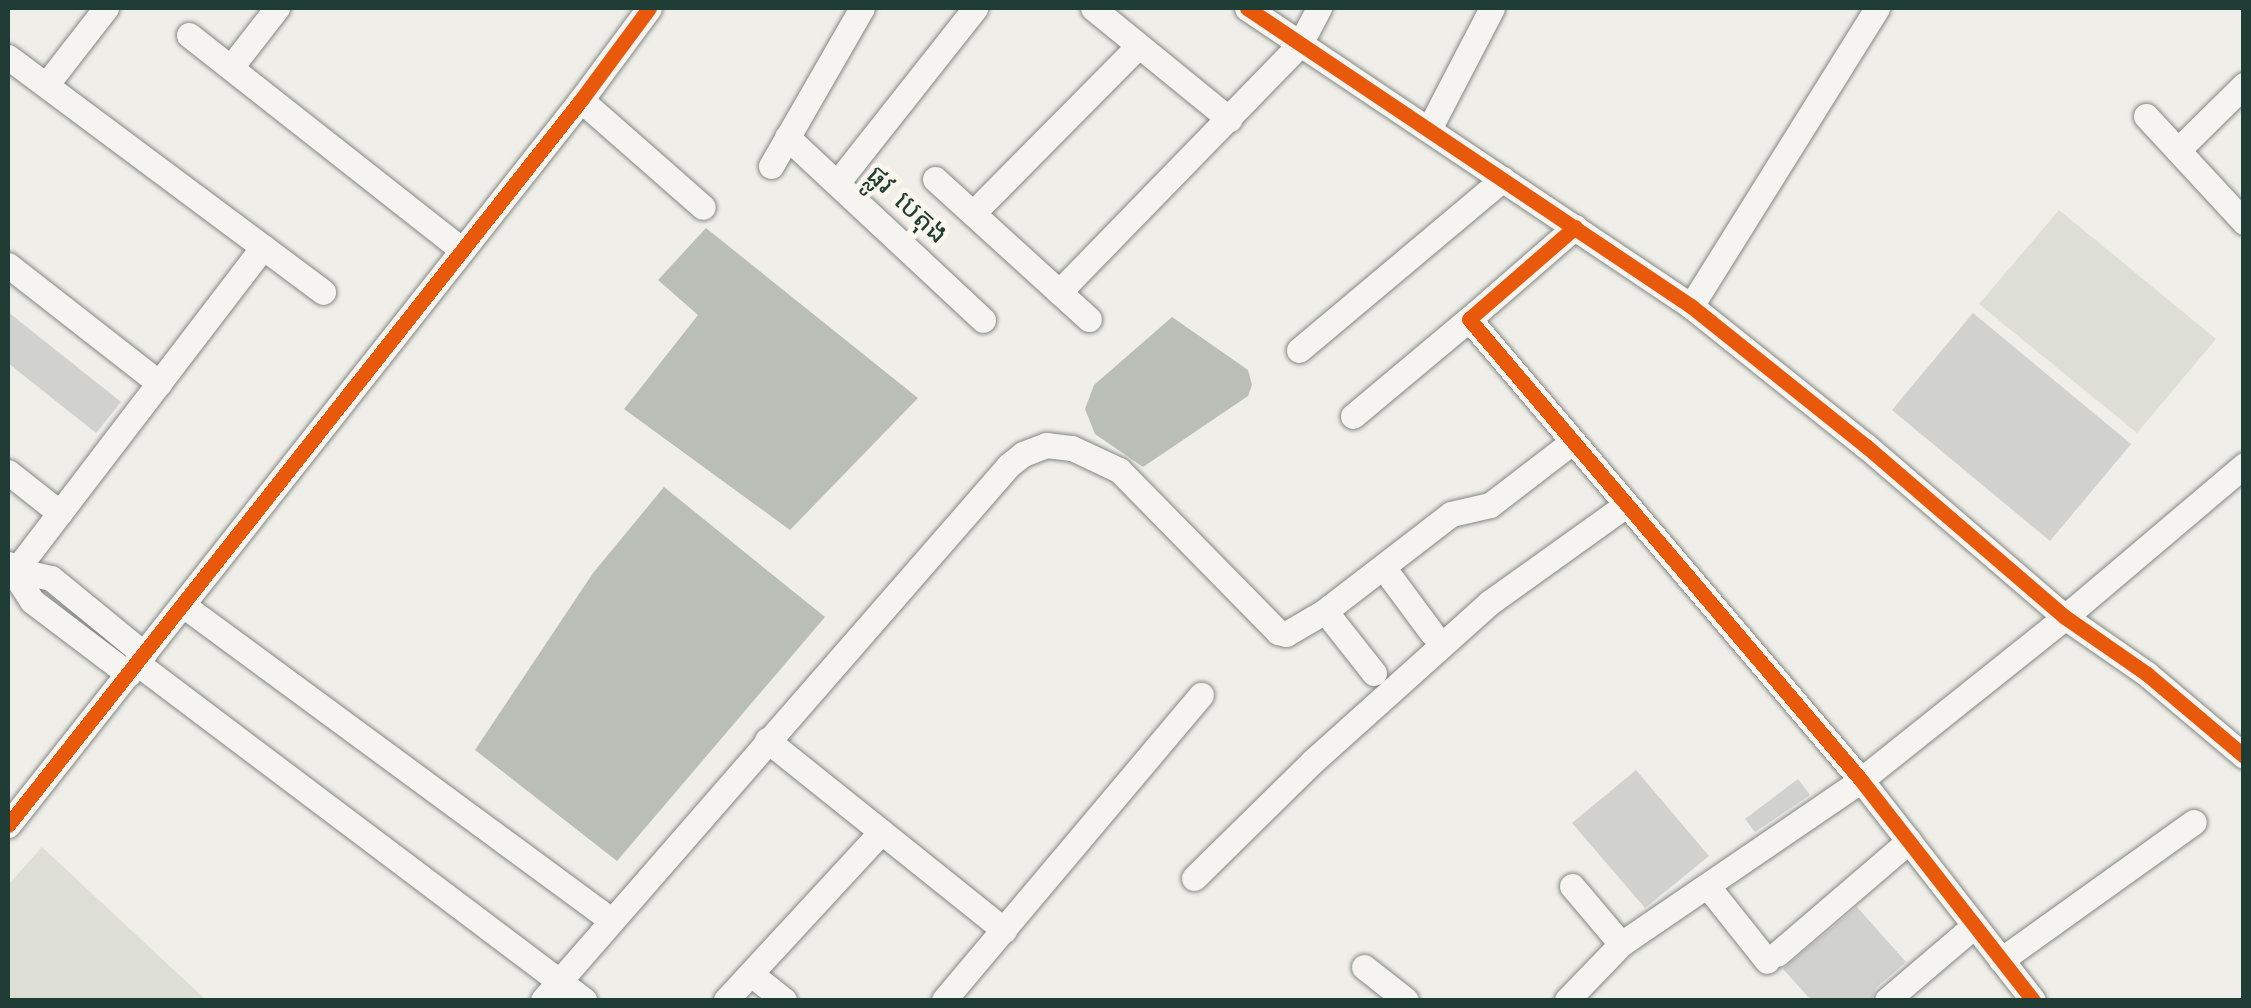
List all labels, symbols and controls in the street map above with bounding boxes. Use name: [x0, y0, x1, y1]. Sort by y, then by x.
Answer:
street label: ផ្លូវ បេតុង: [858, 160, 954, 252]

